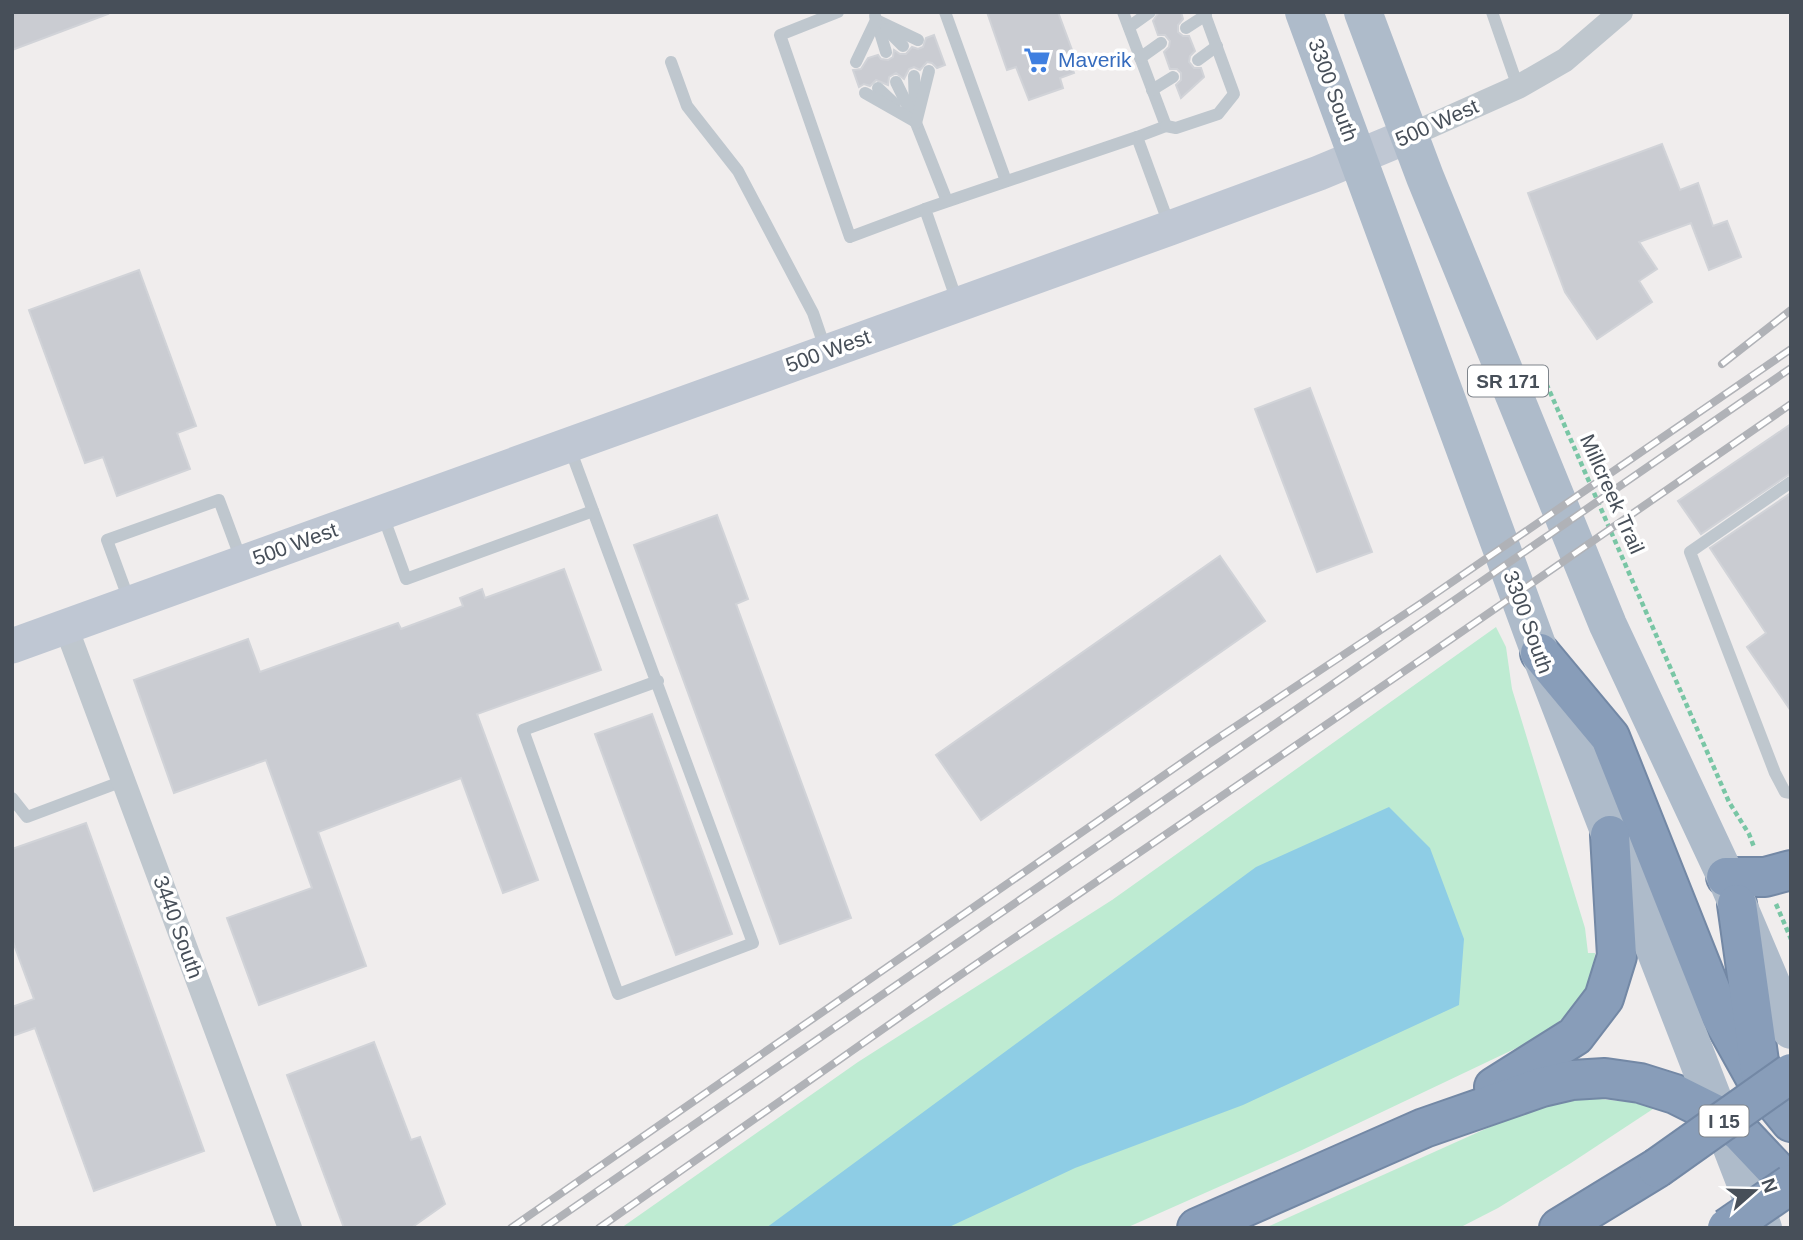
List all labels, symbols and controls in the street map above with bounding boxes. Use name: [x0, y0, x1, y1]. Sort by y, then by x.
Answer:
street label: 3300 South: [1304, 35, 1363, 144]
supermarket icon: Maverik: [1022, 45, 1052, 75]
place label: Maverik: [1058, 48, 1132, 71]
street label: 500 West: [1392, 94, 1482, 151]
street label: 500 West: [782, 325, 873, 376]
road number: SR 171: [1468, 366, 1548, 396]
street label: Millcreek Trail: [1576, 430, 1649, 557]
street label: 500 West: [249, 518, 340, 569]
street label: 3300 South: [1499, 567, 1558, 676]
street label: 3440 South: [149, 872, 208, 981]
road number: I 15: [1700, 1106, 1748, 1136]
north arrow: [1719, 1156, 1789, 1226]
text: N: [1757, 1175, 1782, 1195]

